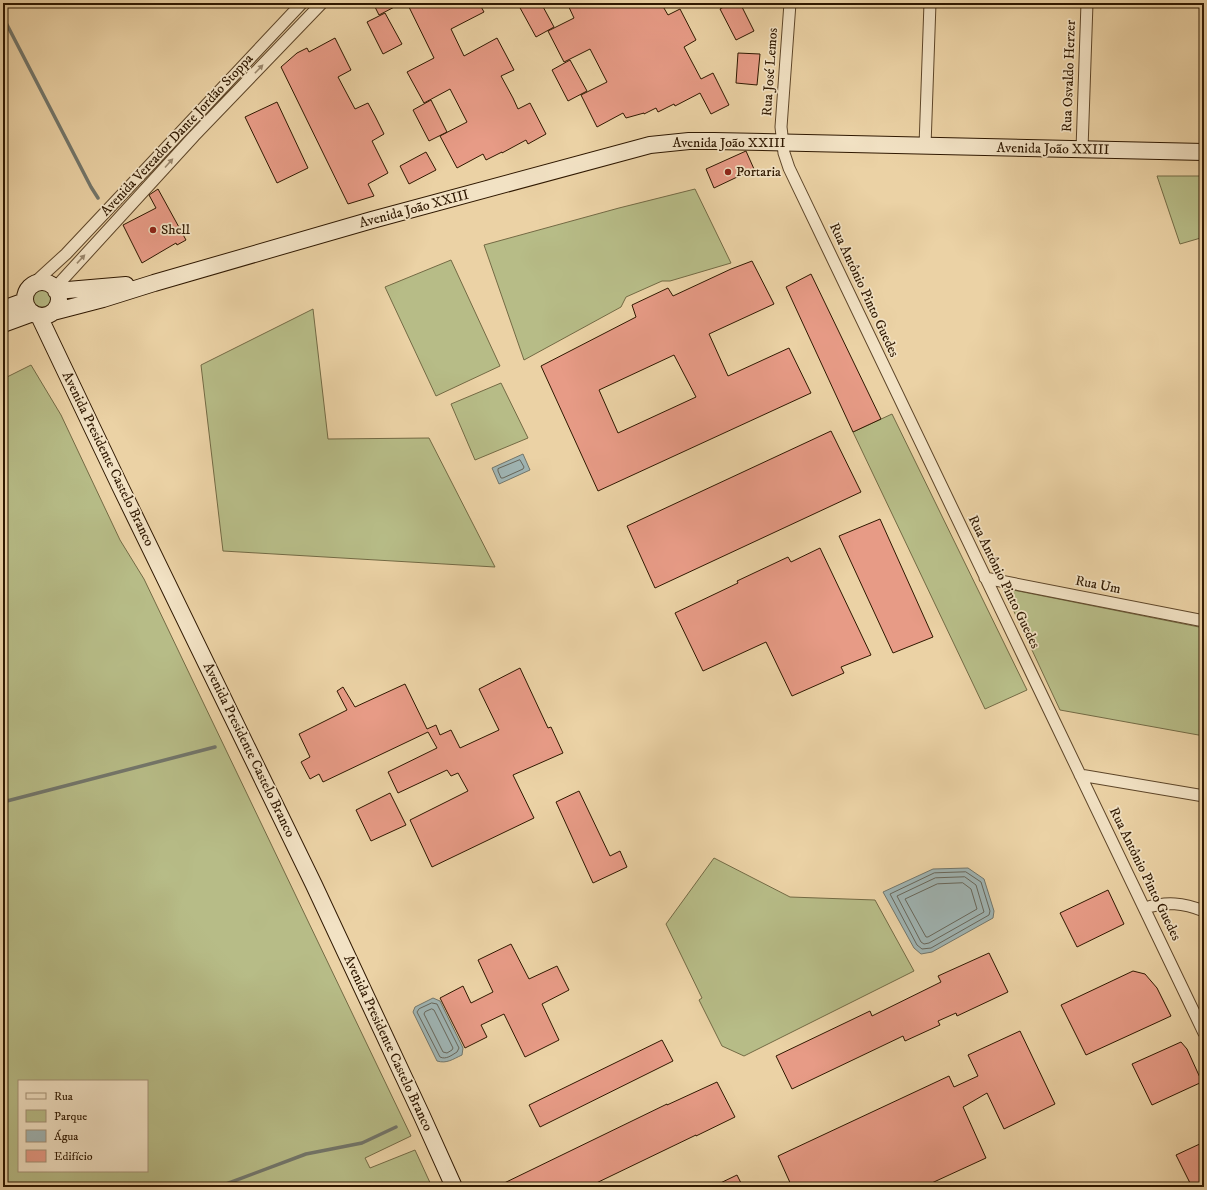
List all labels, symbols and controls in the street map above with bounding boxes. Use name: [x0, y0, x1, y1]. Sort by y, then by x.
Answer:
street label: Rua Osvaldo Herzer: [1058, 19, 1080, 132]
street label: Rua José Lemos: [758, 27, 782, 117]
street label: Avenida Vereador Dante Jordão Stoppa: [97, 50, 257, 220]
one-way arrow: [254, 64, 264, 74]
street label: Avenida João XXIII: [673, 134, 786, 152]
street label: Avenida João XXIII: [996, 139, 1110, 159]
one-way arrow: [164, 158, 174, 168]
place label: Portaria: [736, 163, 781, 181]
marker: Portaria: [723, 167, 733, 177]
street label: Avenida João XXIII: [357, 186, 471, 232]
street label: Rua Antônio Pinto Guedes: [825, 220, 903, 360]
place label: Shell: [161, 221, 191, 239]
marker: Shell: [148, 225, 158, 235]
one-way arrow: [76, 254, 85, 263]
street label: Avenida Presidente Castelo Branco: [58, 369, 158, 550]
street label: Rua Antônio Pinto Guedes: [964, 512, 1044, 652]
street label: Rua Um: [1074, 572, 1123, 598]
street label: Avenida Presidente Castelo Branco: [199, 660, 299, 841]
street label: Rua Antônio Pinto Guedes: [1105, 804, 1185, 944]
street label: Avenida Presidente Castelo Branco: [339, 952, 437, 1134]
legend: [18, 1080, 148, 1172]
text: Rua: [54, 1089, 74, 1104]
text: Parque: [54, 1109, 87, 1124]
text: Água: [54, 1129, 79, 1144]
text: Edifício: [54, 1149, 93, 1164]

